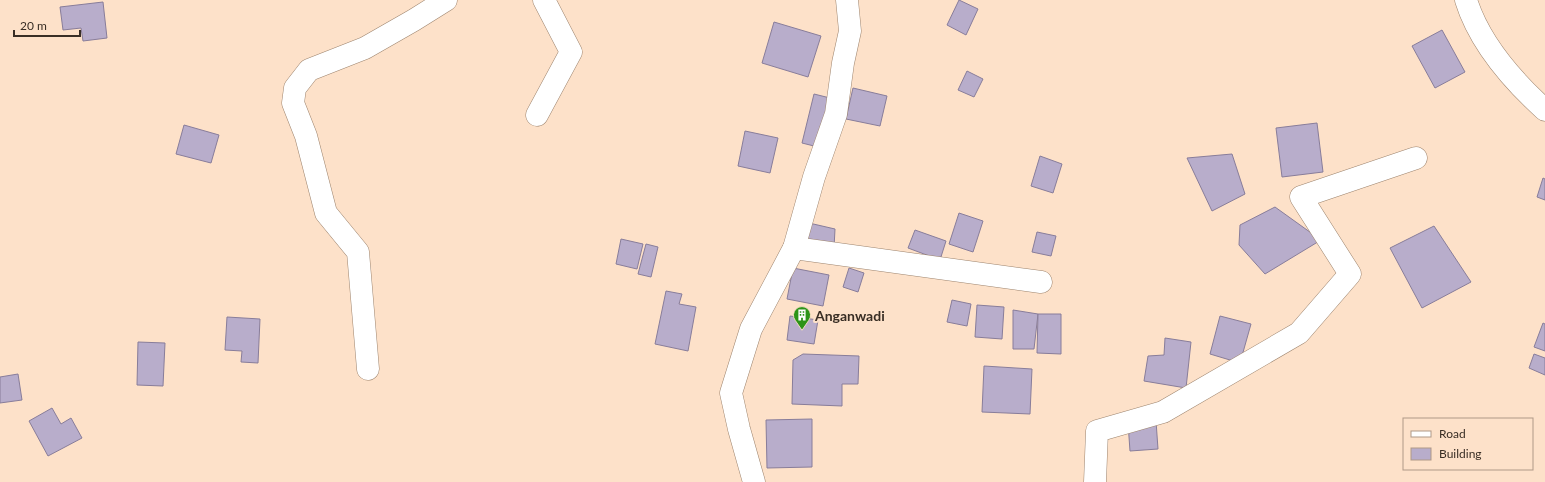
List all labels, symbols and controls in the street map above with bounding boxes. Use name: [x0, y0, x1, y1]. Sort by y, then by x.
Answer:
scale bar: [14, 12, 80, 38]
text: 20 m: [20, 18, 47, 33]
building icon: Anganwadi: [792, 305, 812, 330]
place label: Anganwadi: [814, 307, 885, 324]
legend: [1403, 418, 1533, 470]
text: Road: [1439, 426, 1466, 441]
text: Building: [1439, 446, 1482, 461]

